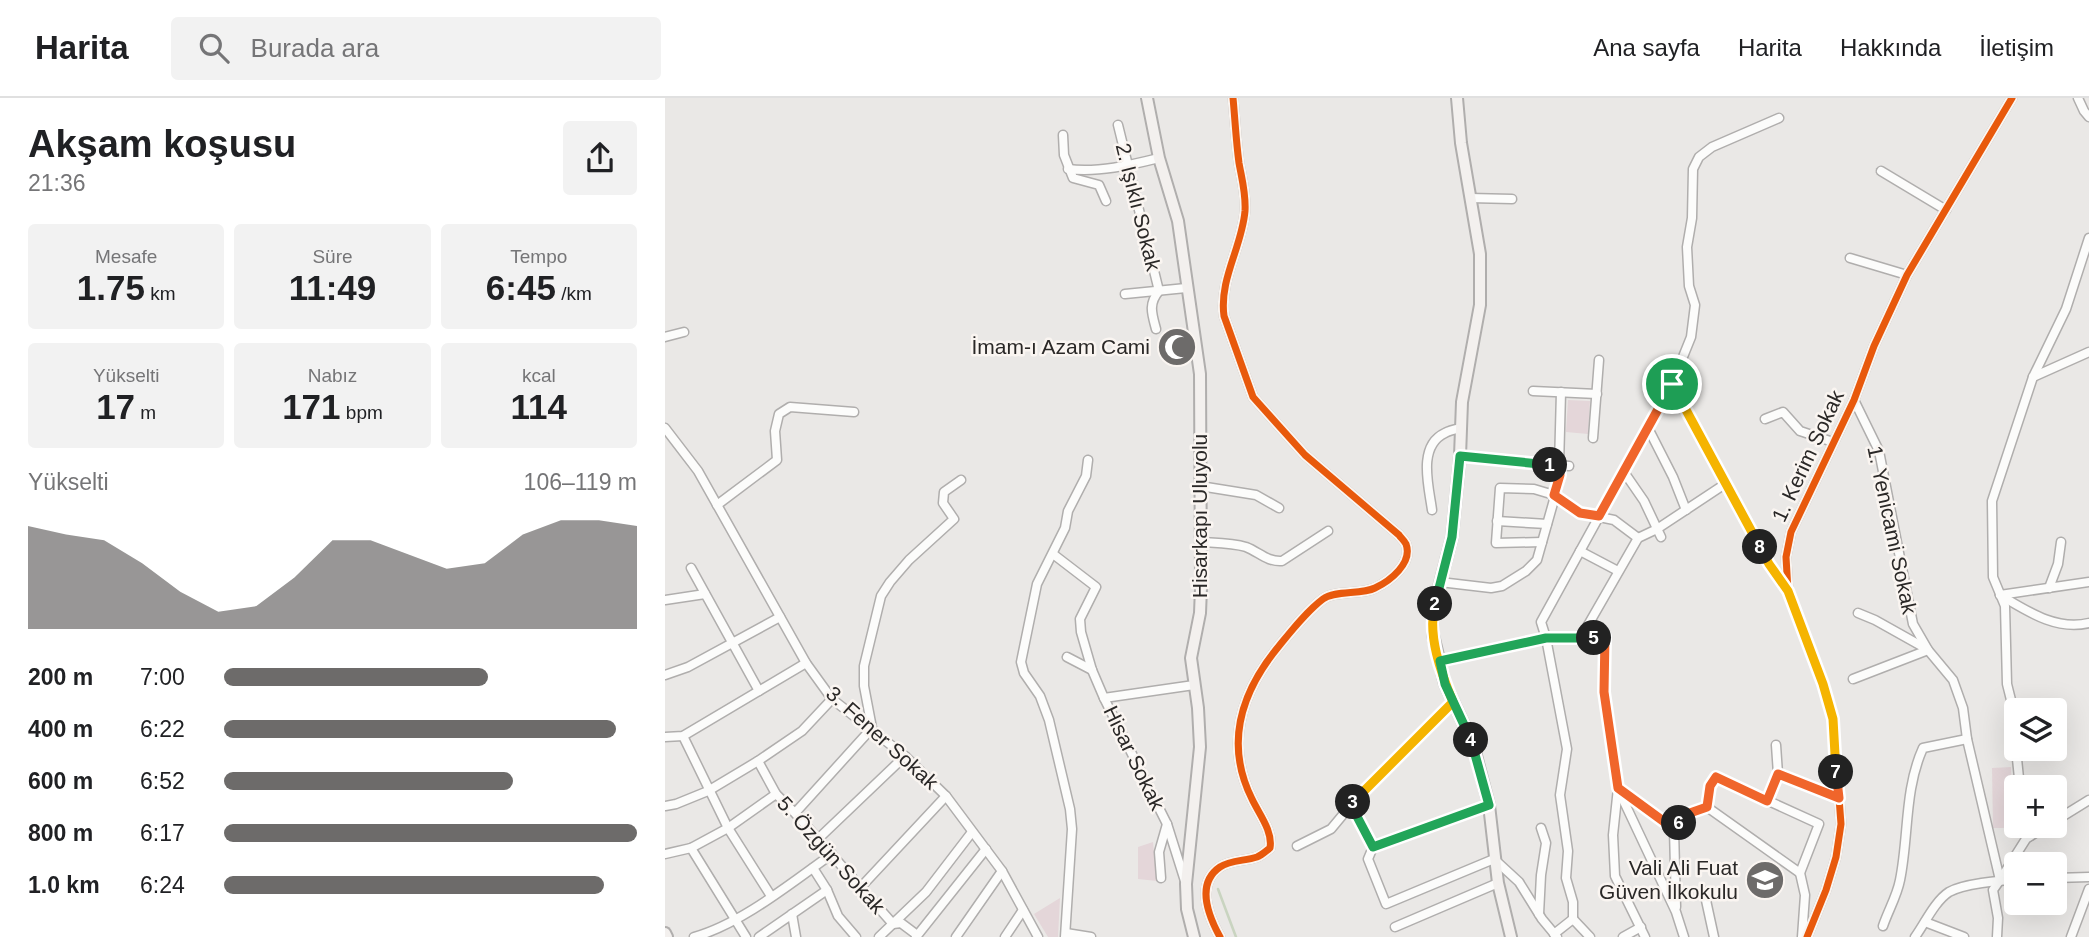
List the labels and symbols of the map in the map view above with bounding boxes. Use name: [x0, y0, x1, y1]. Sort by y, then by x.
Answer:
street label: 2. Işıklı Sokak: [1112, 141, 1166, 274]
mosque icon: İmam-ı Azam Cami: [1156, 326, 1198, 368]
place label: İmam-ı Azam Cami: [971, 335, 1150, 358]
pin: [1642, 354, 1702, 414]
street label: 1. Kerim Sokak: [1767, 386, 1848, 525]
street label: Hisarkapı Uluyolu: [1188, 434, 1211, 598]
street label: 1. Yenicami Sokak: [1863, 444, 1922, 617]
pin: 1: [1533, 448, 1568, 482]
pin: 8: [1743, 530, 1777, 564]
pin: 2: [1417, 587, 1453, 622]
pin: 5: [1577, 620, 1611, 656]
street label: 3. Fener Sokak: [822, 681, 943, 794]
street label: Hisar Sokak: [1099, 702, 1170, 814]
pin: 4: [1453, 722, 1489, 758]
pin: 7: [1819, 754, 1853, 790]
pin: 3: [1335, 784, 1371, 820]
street label: 5. Özgün Sokak: [773, 791, 890, 918]
pin: 6: [1661, 806, 1697, 840]
place label: Vali Ali Fuat Güven İlkokulu: [1599, 856, 1738, 903]
school or university icon: Vali Ali Fuat Güven İlkokulu: [1744, 859, 1786, 901]

